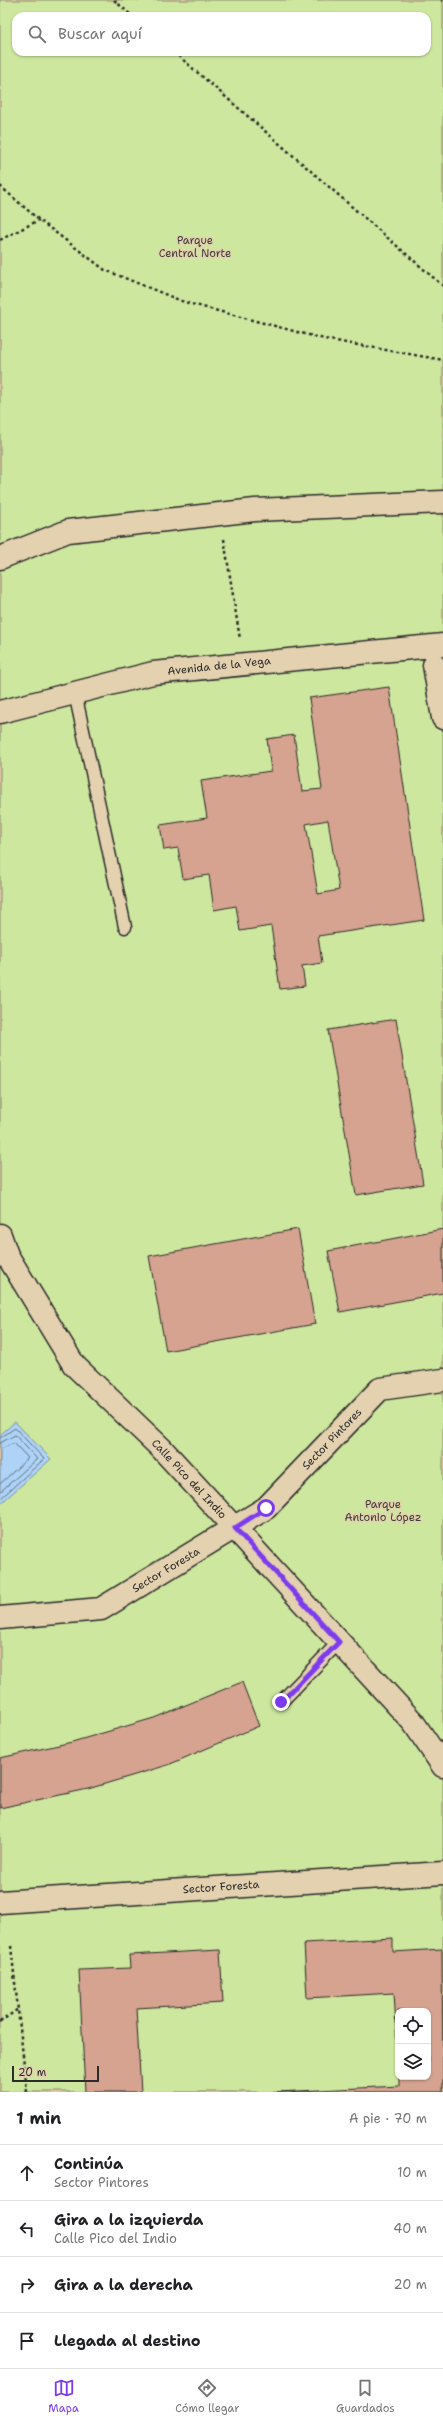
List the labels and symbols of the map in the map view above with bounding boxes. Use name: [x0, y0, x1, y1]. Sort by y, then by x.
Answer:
park label: Parque Central Norte: [159, 233, 231, 261]
street label: Avenida de la Vega: [167, 653, 272, 679]
street label: Sector Pintores: [299, 1405, 365, 1473]
street label: Calle Pico del Indio: [148, 1436, 230, 1522]
park label: Parque Antonio López: [345, 1497, 421, 1525]
route start: [257, 1499, 275, 1517]
street label: Sector Foresta: [129, 1544, 203, 1596]
route end: [272, 1693, 290, 1711]
street label: Sector Foresta: [182, 1877, 260, 1897]
scale bar: [12, 2064, 99, 2083]

